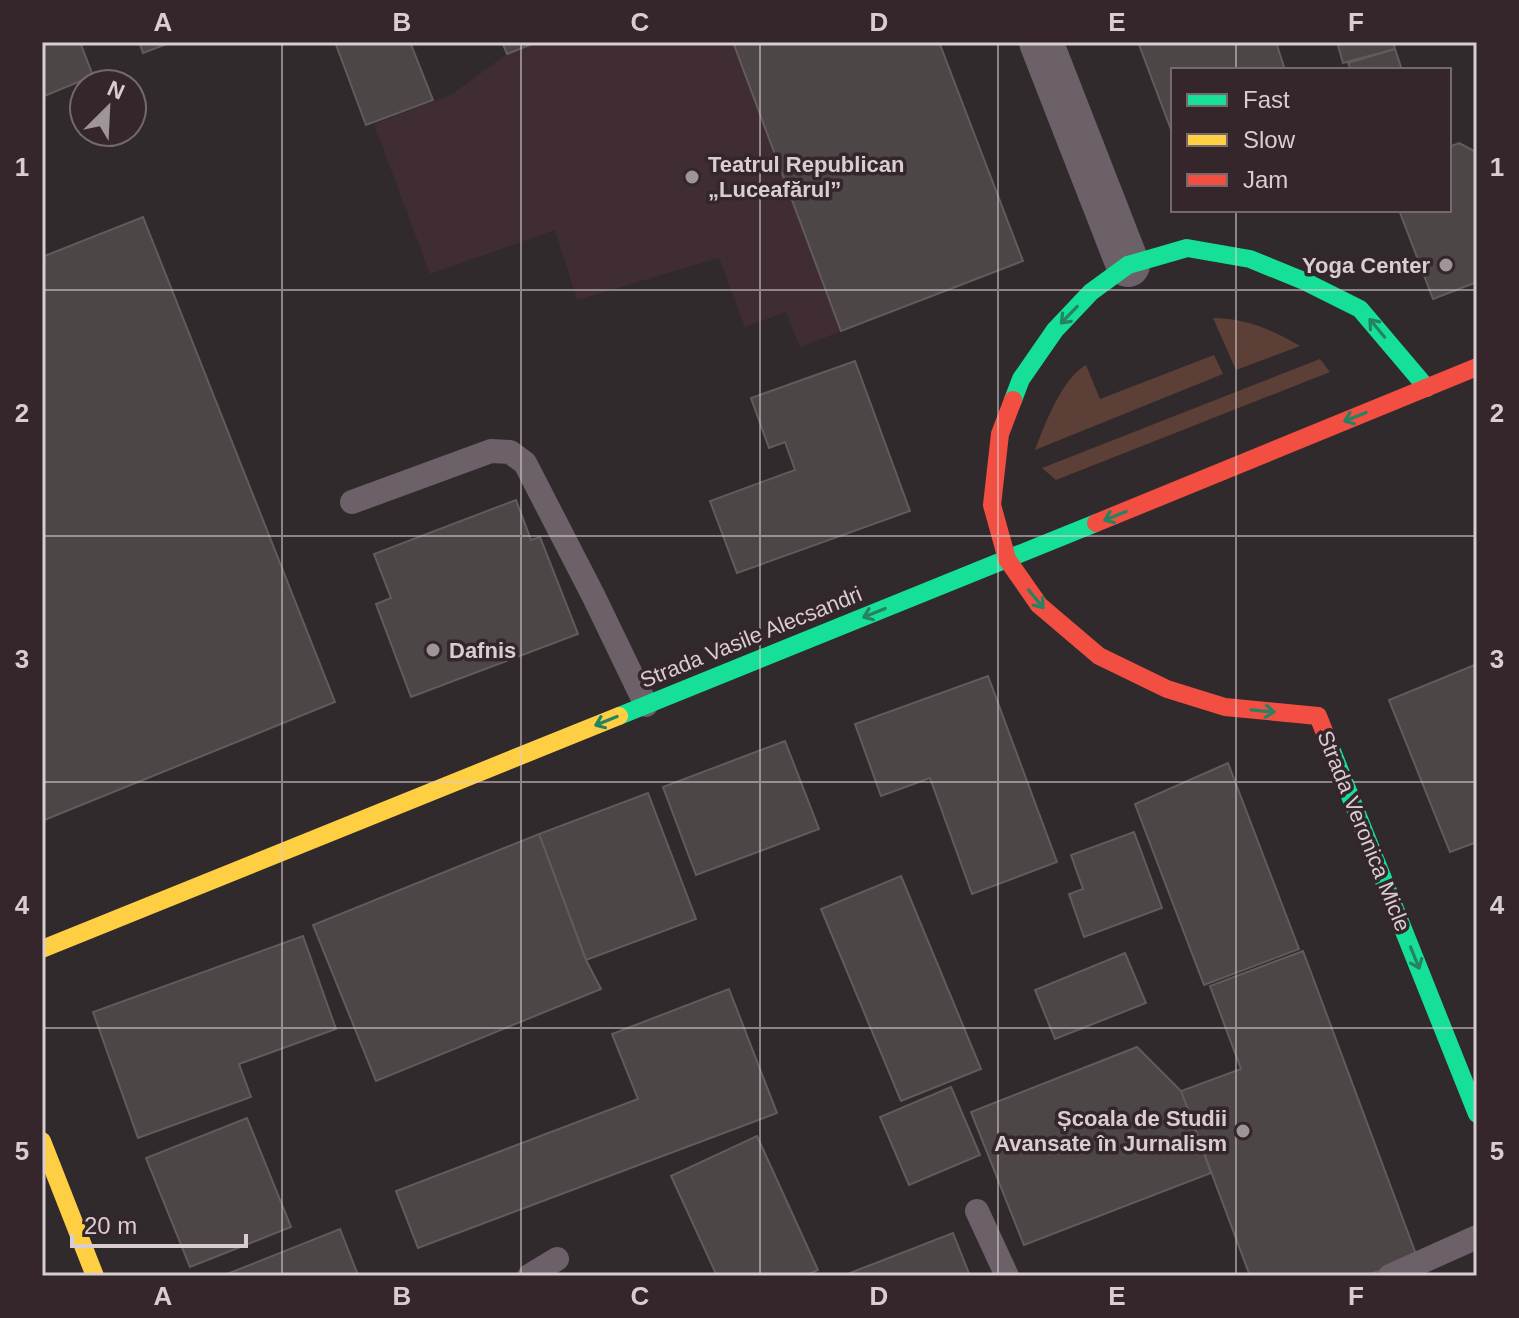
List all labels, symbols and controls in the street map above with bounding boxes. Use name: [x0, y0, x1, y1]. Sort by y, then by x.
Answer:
text: A: [154, 7, 173, 37]
text: B: [393, 7, 411, 37]
text: C: [631, 7, 650, 37]
text: D: [870, 7, 888, 37]
text: E: [1108, 7, 1126, 37]
text: F: [1348, 7, 1364, 37]
north arrow: [68, 68, 148, 148]
legend: [1171, 68, 1451, 212]
text: N: [104, 76, 128, 105]
text: Fast: [1243, 86, 1290, 113]
text: Slow: [1243, 126, 1296, 153]
text: 1: [15, 152, 29, 182]
place label: Teatrul Republican „Luceafărul”: [708, 152, 904, 202]
text: 1: [1490, 152, 1504, 182]
text: Jam: [1243, 166, 1288, 193]
marker: Teatrul Republican „Luceafărul”: [683, 168, 701, 186]
place label: Yoga Center: [1302, 253, 1430, 278]
marker: Yoga Center: [1437, 256, 1455, 274]
one-way arrow: [1060, 305, 1079, 324]
one-way arrow: [1368, 319, 1386, 339]
text: 2: [15, 398, 29, 428]
text: 2: [1490, 398, 1504, 428]
one-way arrow: [1343, 411, 1368, 426]
one-way arrow: [1103, 509, 1127, 524]
street label: Strada Vasile Alecsandri: [637, 581, 865, 693]
one-way arrow: [1027, 589, 1045, 609]
one-way arrow: [862, 607, 887, 621]
place label: Dafnis: [449, 638, 516, 663]
marker: Dafnis: [424, 641, 442, 659]
text: 3: [15, 644, 29, 674]
text: 3: [1490, 644, 1504, 674]
one-way arrow: [1250, 703, 1276, 718]
one-way arrow: [594, 715, 619, 729]
street label: Strada Veronica Micle: [1312, 727, 1416, 935]
text: 4: [15, 890, 30, 920]
text: 4: [1490, 890, 1505, 920]
one-way arrow: [1409, 945, 1423, 970]
place label: Școala de Studii Avansate în Jurnalism: [994, 1106, 1227, 1156]
marker: Școala de Studii Avansate în Jurnalism: [1234, 1122, 1252, 1140]
text: 5: [15, 1136, 29, 1166]
text: 5: [1490, 1136, 1504, 1166]
scale bar: [72, 1198, 246, 1248]
text: 20 m: [84, 1212, 137, 1239]
text: A: [154, 1281, 173, 1311]
text: B: [393, 1281, 411, 1311]
text: C: [631, 1281, 650, 1311]
text: D: [870, 1281, 888, 1311]
text: E: [1108, 1281, 1126, 1311]
text: F: [1348, 1281, 1364, 1311]

